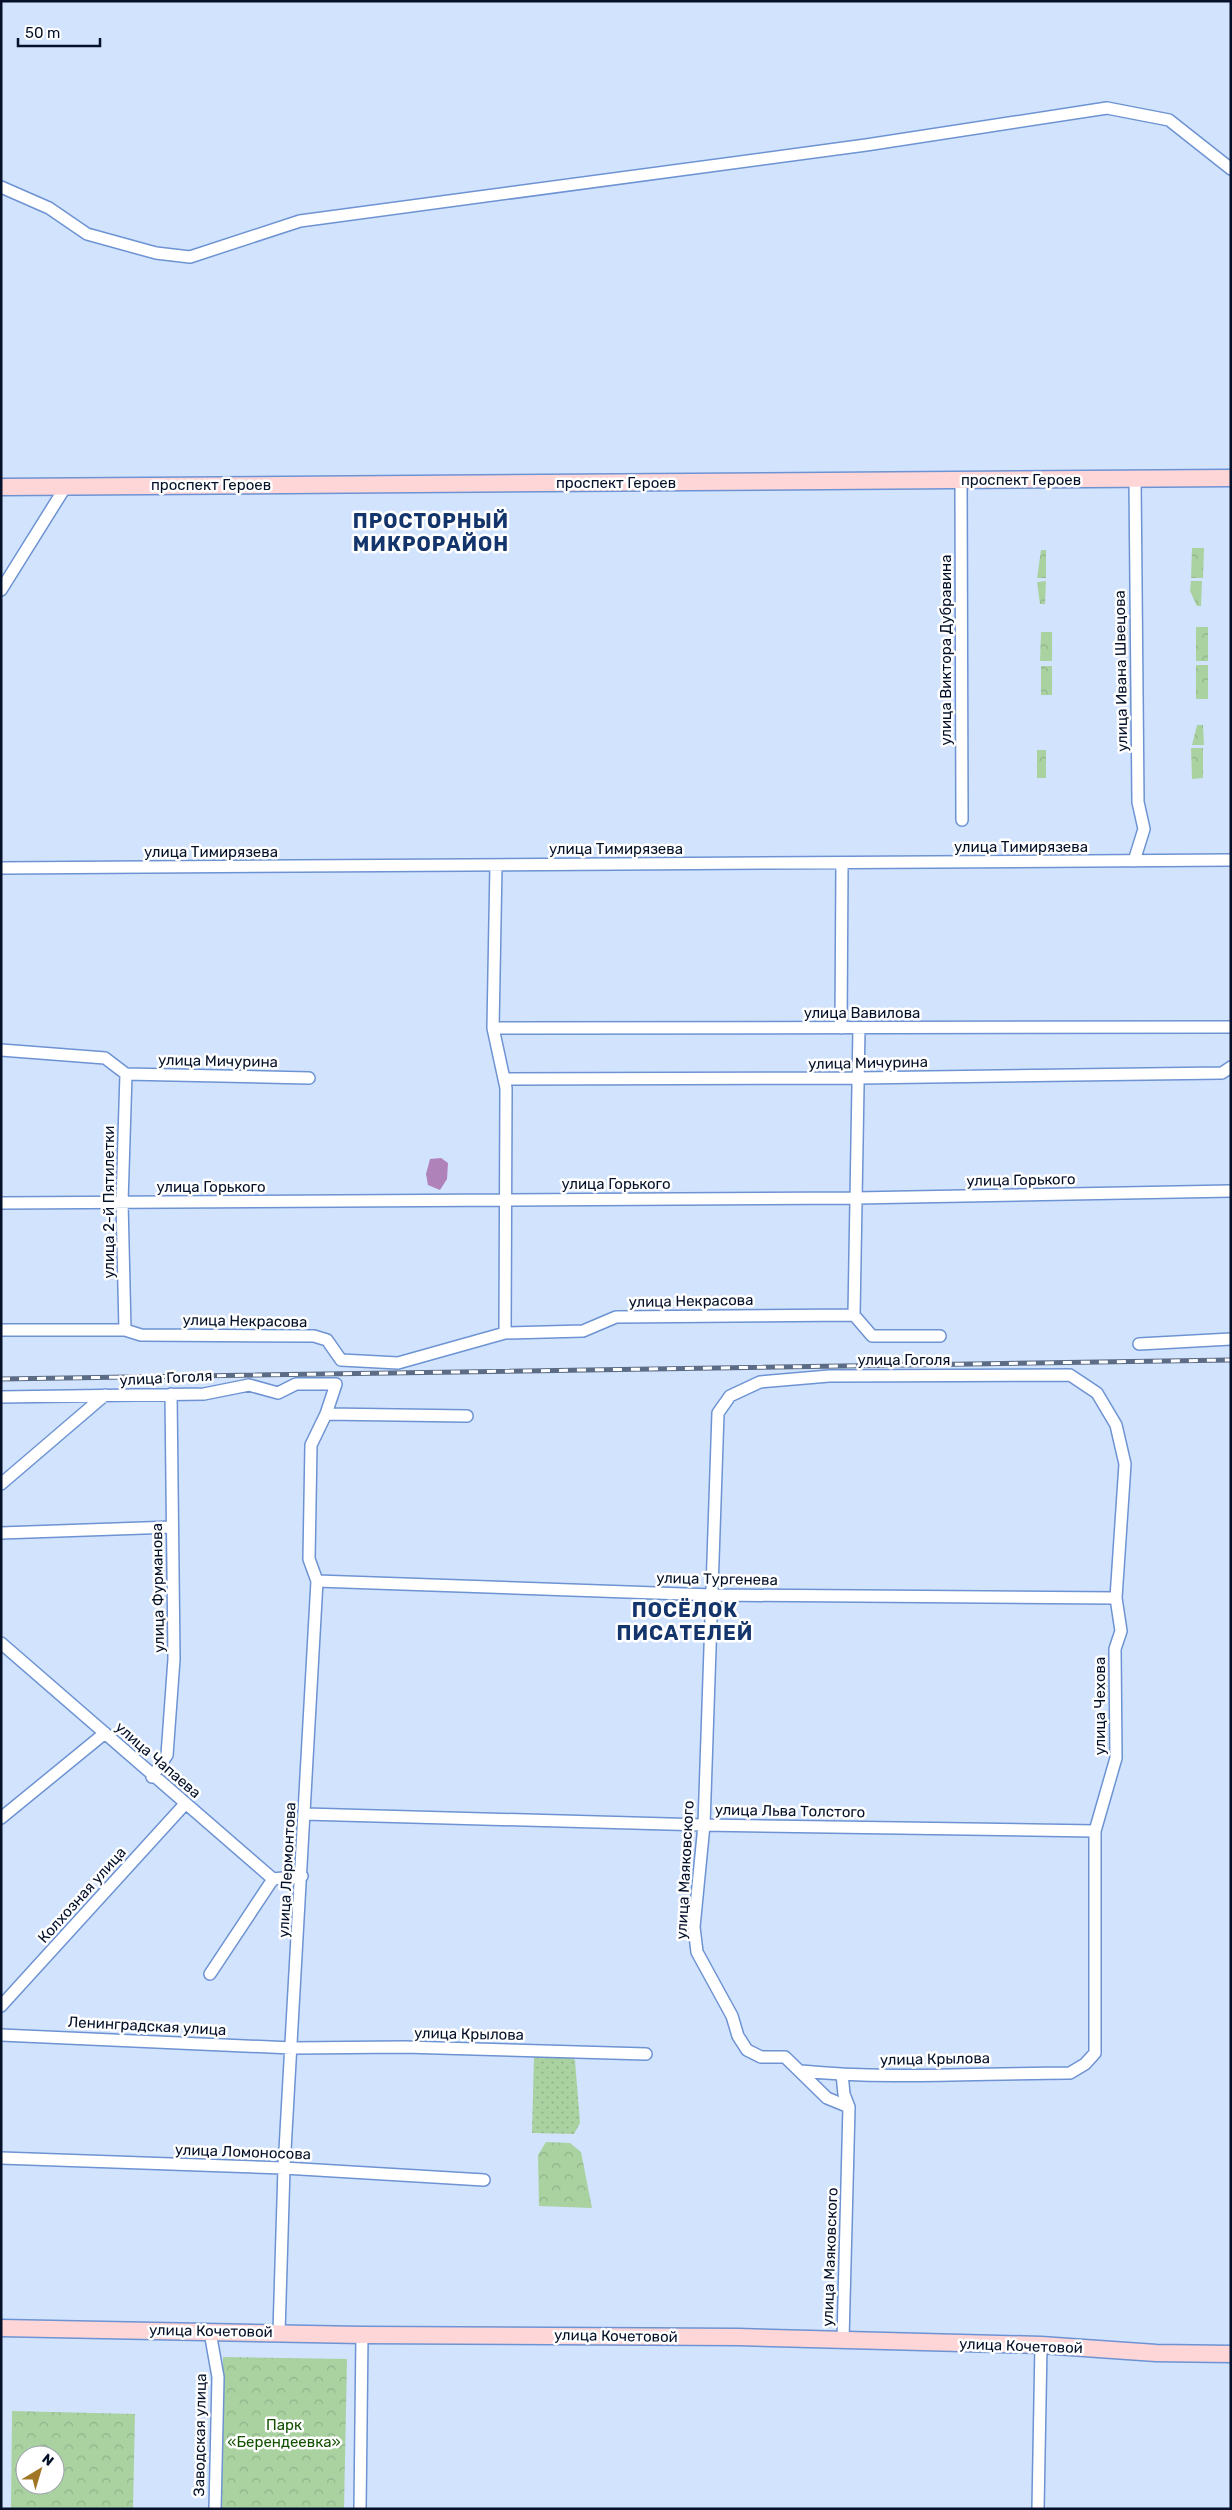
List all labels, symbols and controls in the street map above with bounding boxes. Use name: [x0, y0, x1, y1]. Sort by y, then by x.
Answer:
scale bar: [18, 15, 100, 47]
text: 50 m: [25, 24, 60, 42]
street label: проспект Героев: [961, 471, 1081, 489]
street label: проспект Героев: [556, 474, 676, 492]
street label: проспект Героев: [151, 476, 271, 494]
district label: ПРОСТОРНЫЙ МИКРОРАЙОН: [353, 509, 509, 556]
street label: улица Виктора Дубравина: [937, 555, 955, 745]
street label: улица Ивана Швецова: [1111, 590, 1131, 752]
street label: улица Тимирязева: [954, 838, 1088, 856]
street label: улица Тимирязева: [549, 840, 683, 858]
street label: улица Тимирязева: [144, 843, 278, 861]
street label: улица Вавилова: [804, 1004, 920, 1022]
street label: улица Мичурина: [158, 1051, 278, 1071]
street label: улица Мичурина: [808, 1053, 928, 1073]
street label: улица 2-й Пятилетки: [100, 1126, 118, 1279]
street label: улица Горького: [966, 1170, 1076, 1190]
street label: улица Горького: [561, 1175, 671, 1193]
street label: улица Горького: [156, 1178, 266, 1196]
street label: улица Некрасова: [628, 1291, 754, 1311]
street label: улица Некрасова: [182, 1311, 308, 1331]
street label: улица Гоголя: [857, 1351, 951, 1369]
street label: улица Гоголя: [119, 1367, 213, 1389]
street label: улица Фурманова: [148, 1523, 168, 1653]
street label: улица Тургенева: [656, 1569, 778, 1589]
district label: ПОСЁЛОК ПИСАТЕЛЕЙ: [617, 1598, 753, 1645]
street label: улица Чехова: [1091, 1657, 1109, 1755]
street label: улица Чапаева: [112, 1718, 204, 1802]
street label: улица Маяковского: [672, 1800, 698, 1940]
street label: улица Льва Толстого: [715, 1801, 865, 1821]
street label: улица Лермонтова: [274, 1802, 300, 1938]
street label: Колхозная улица: [34, 1843, 130, 1947]
street label: Ленинградская улица: [67, 2013, 227, 2039]
street label: улица Крылова: [414, 2024, 524, 2044]
street label: улица Крылова: [880, 2049, 990, 2069]
street label: улица Ломоносова: [175, 2141, 311, 2163]
street label: улица Маяковского: [819, 2187, 841, 2327]
street label: улица Кочетовой: [149, 2321, 273, 2341]
street label: улица Кочетовой: [554, 2326, 678, 2346]
street label: улица Кочетовой: [959, 2335, 1083, 2357]
street label: Заводская улица: [190, 2373, 210, 2497]
park label: Парк «Берендеевка»: [227, 2416, 341, 2451]
north arrow: [15, 2445, 65, 2495]
text: N: [38, 2450, 57, 2470]

